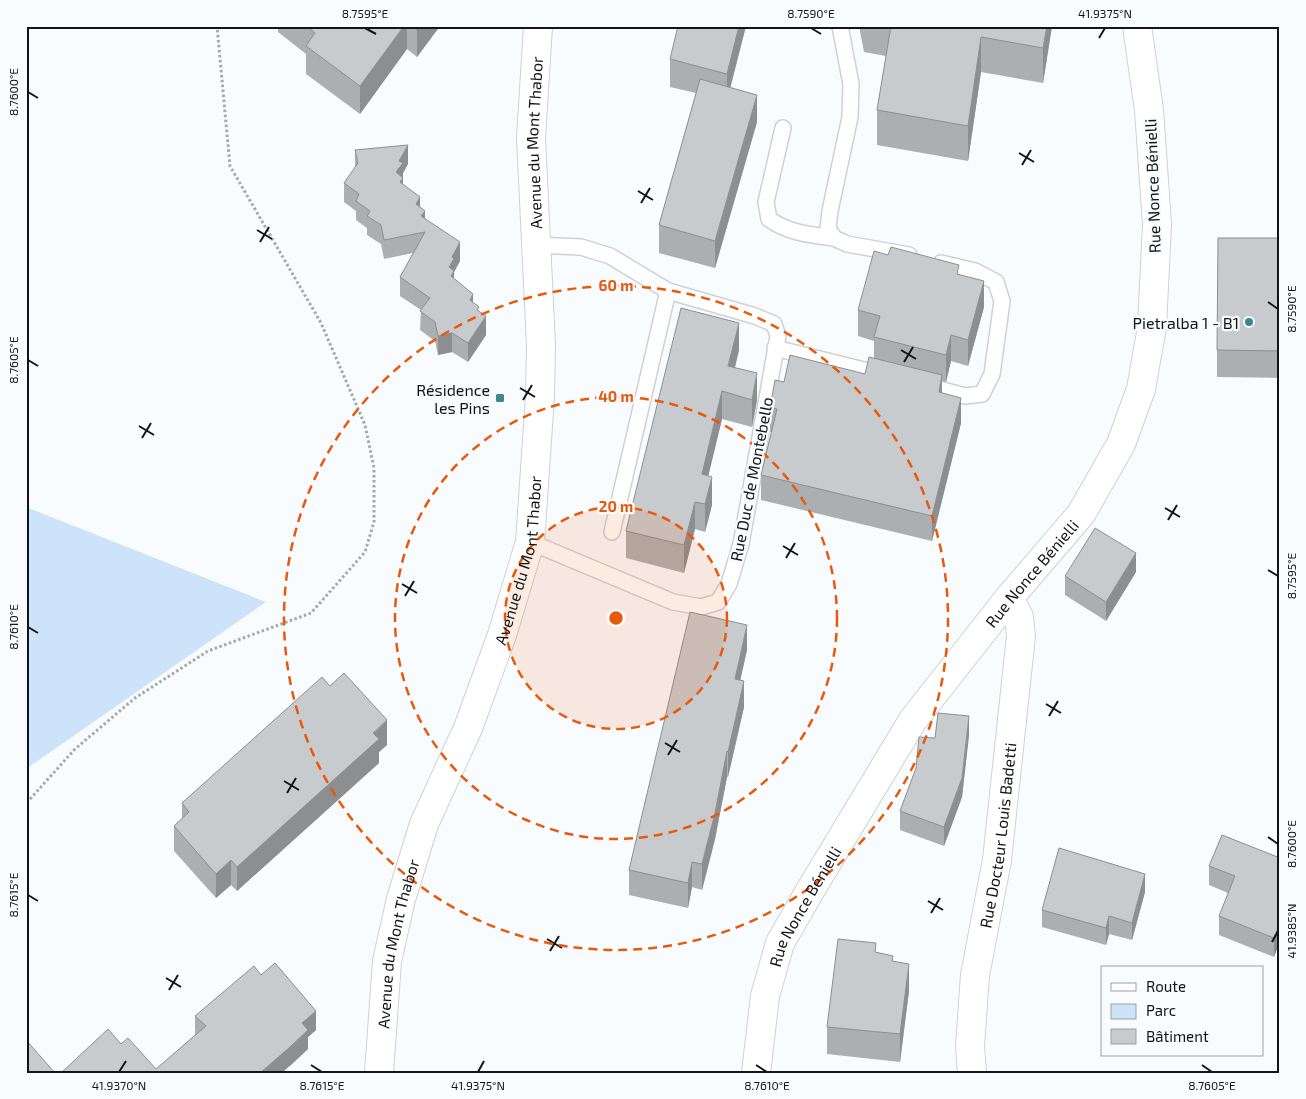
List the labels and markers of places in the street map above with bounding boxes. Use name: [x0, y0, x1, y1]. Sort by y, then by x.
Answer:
place label: Pietralba 1 - B1: [1133, 313, 1239, 332]
marker: Pietralba 1 - B1: [1243, 316, 1255, 328]
place label: Résidence les Pins: [416, 380, 490, 417]
marker: Résidence les Pins: [494, 392, 506, 404]
centre of rings: [607, 609, 625, 627]

